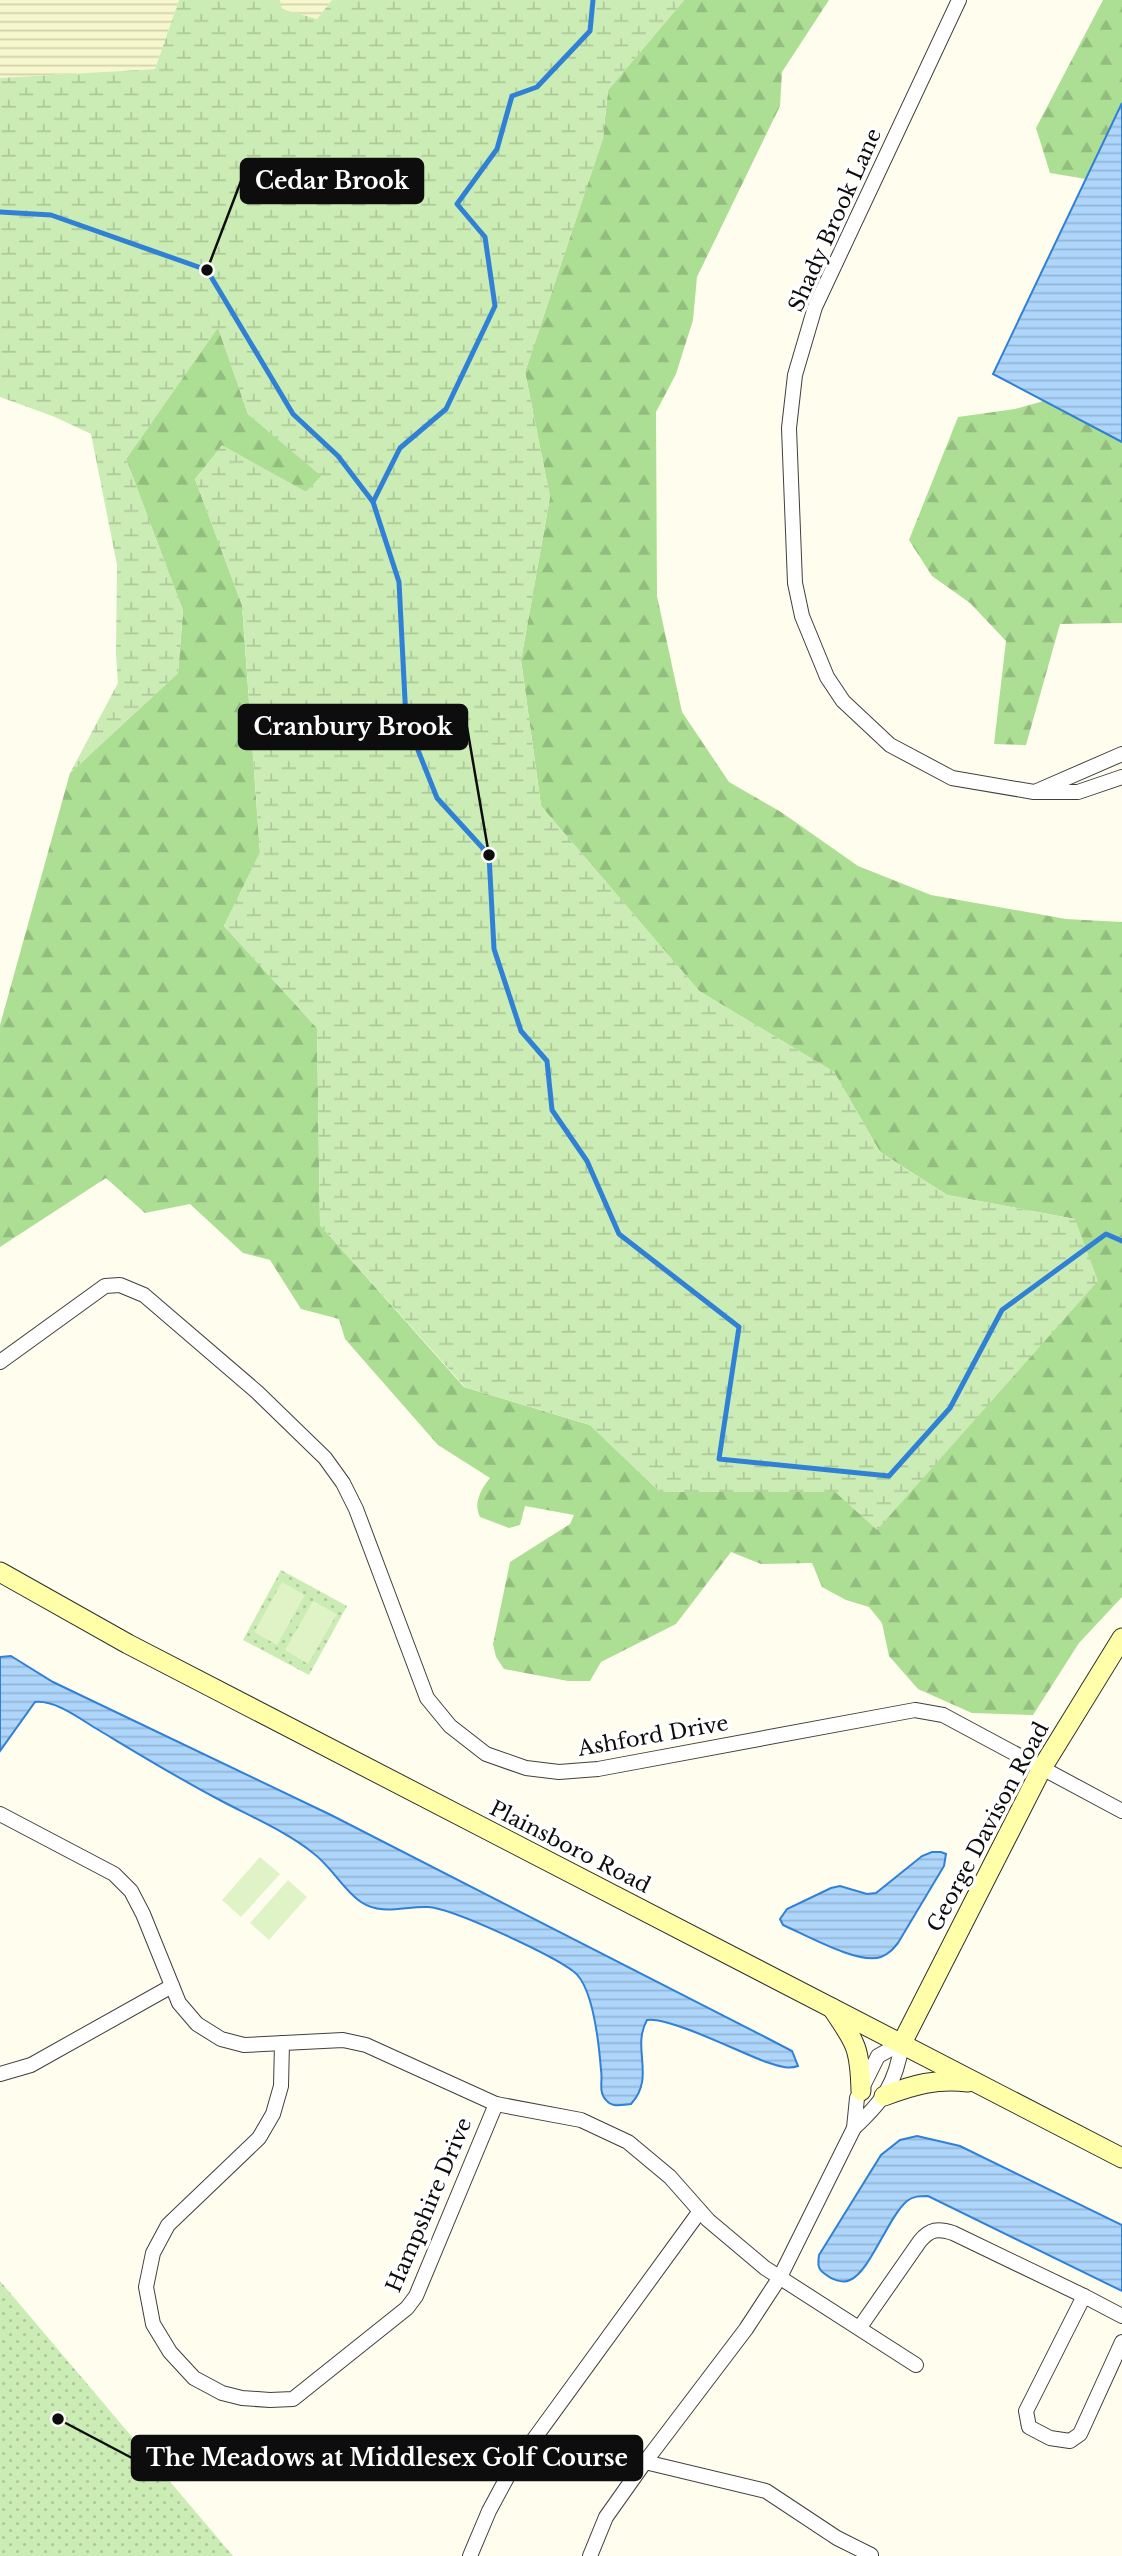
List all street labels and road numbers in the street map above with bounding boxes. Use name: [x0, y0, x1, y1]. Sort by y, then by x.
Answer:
street label: Shady Brook Lane: [783, 124, 887, 316]
street label: Ashford Drive: [575, 1710, 730, 1762]
street label: George Davison Road: [922, 1718, 1054, 1936]
street label: Plainsboro Road: [485, 1795, 655, 1899]
street label: Hampshire Drive: [381, 2114, 477, 2296]

